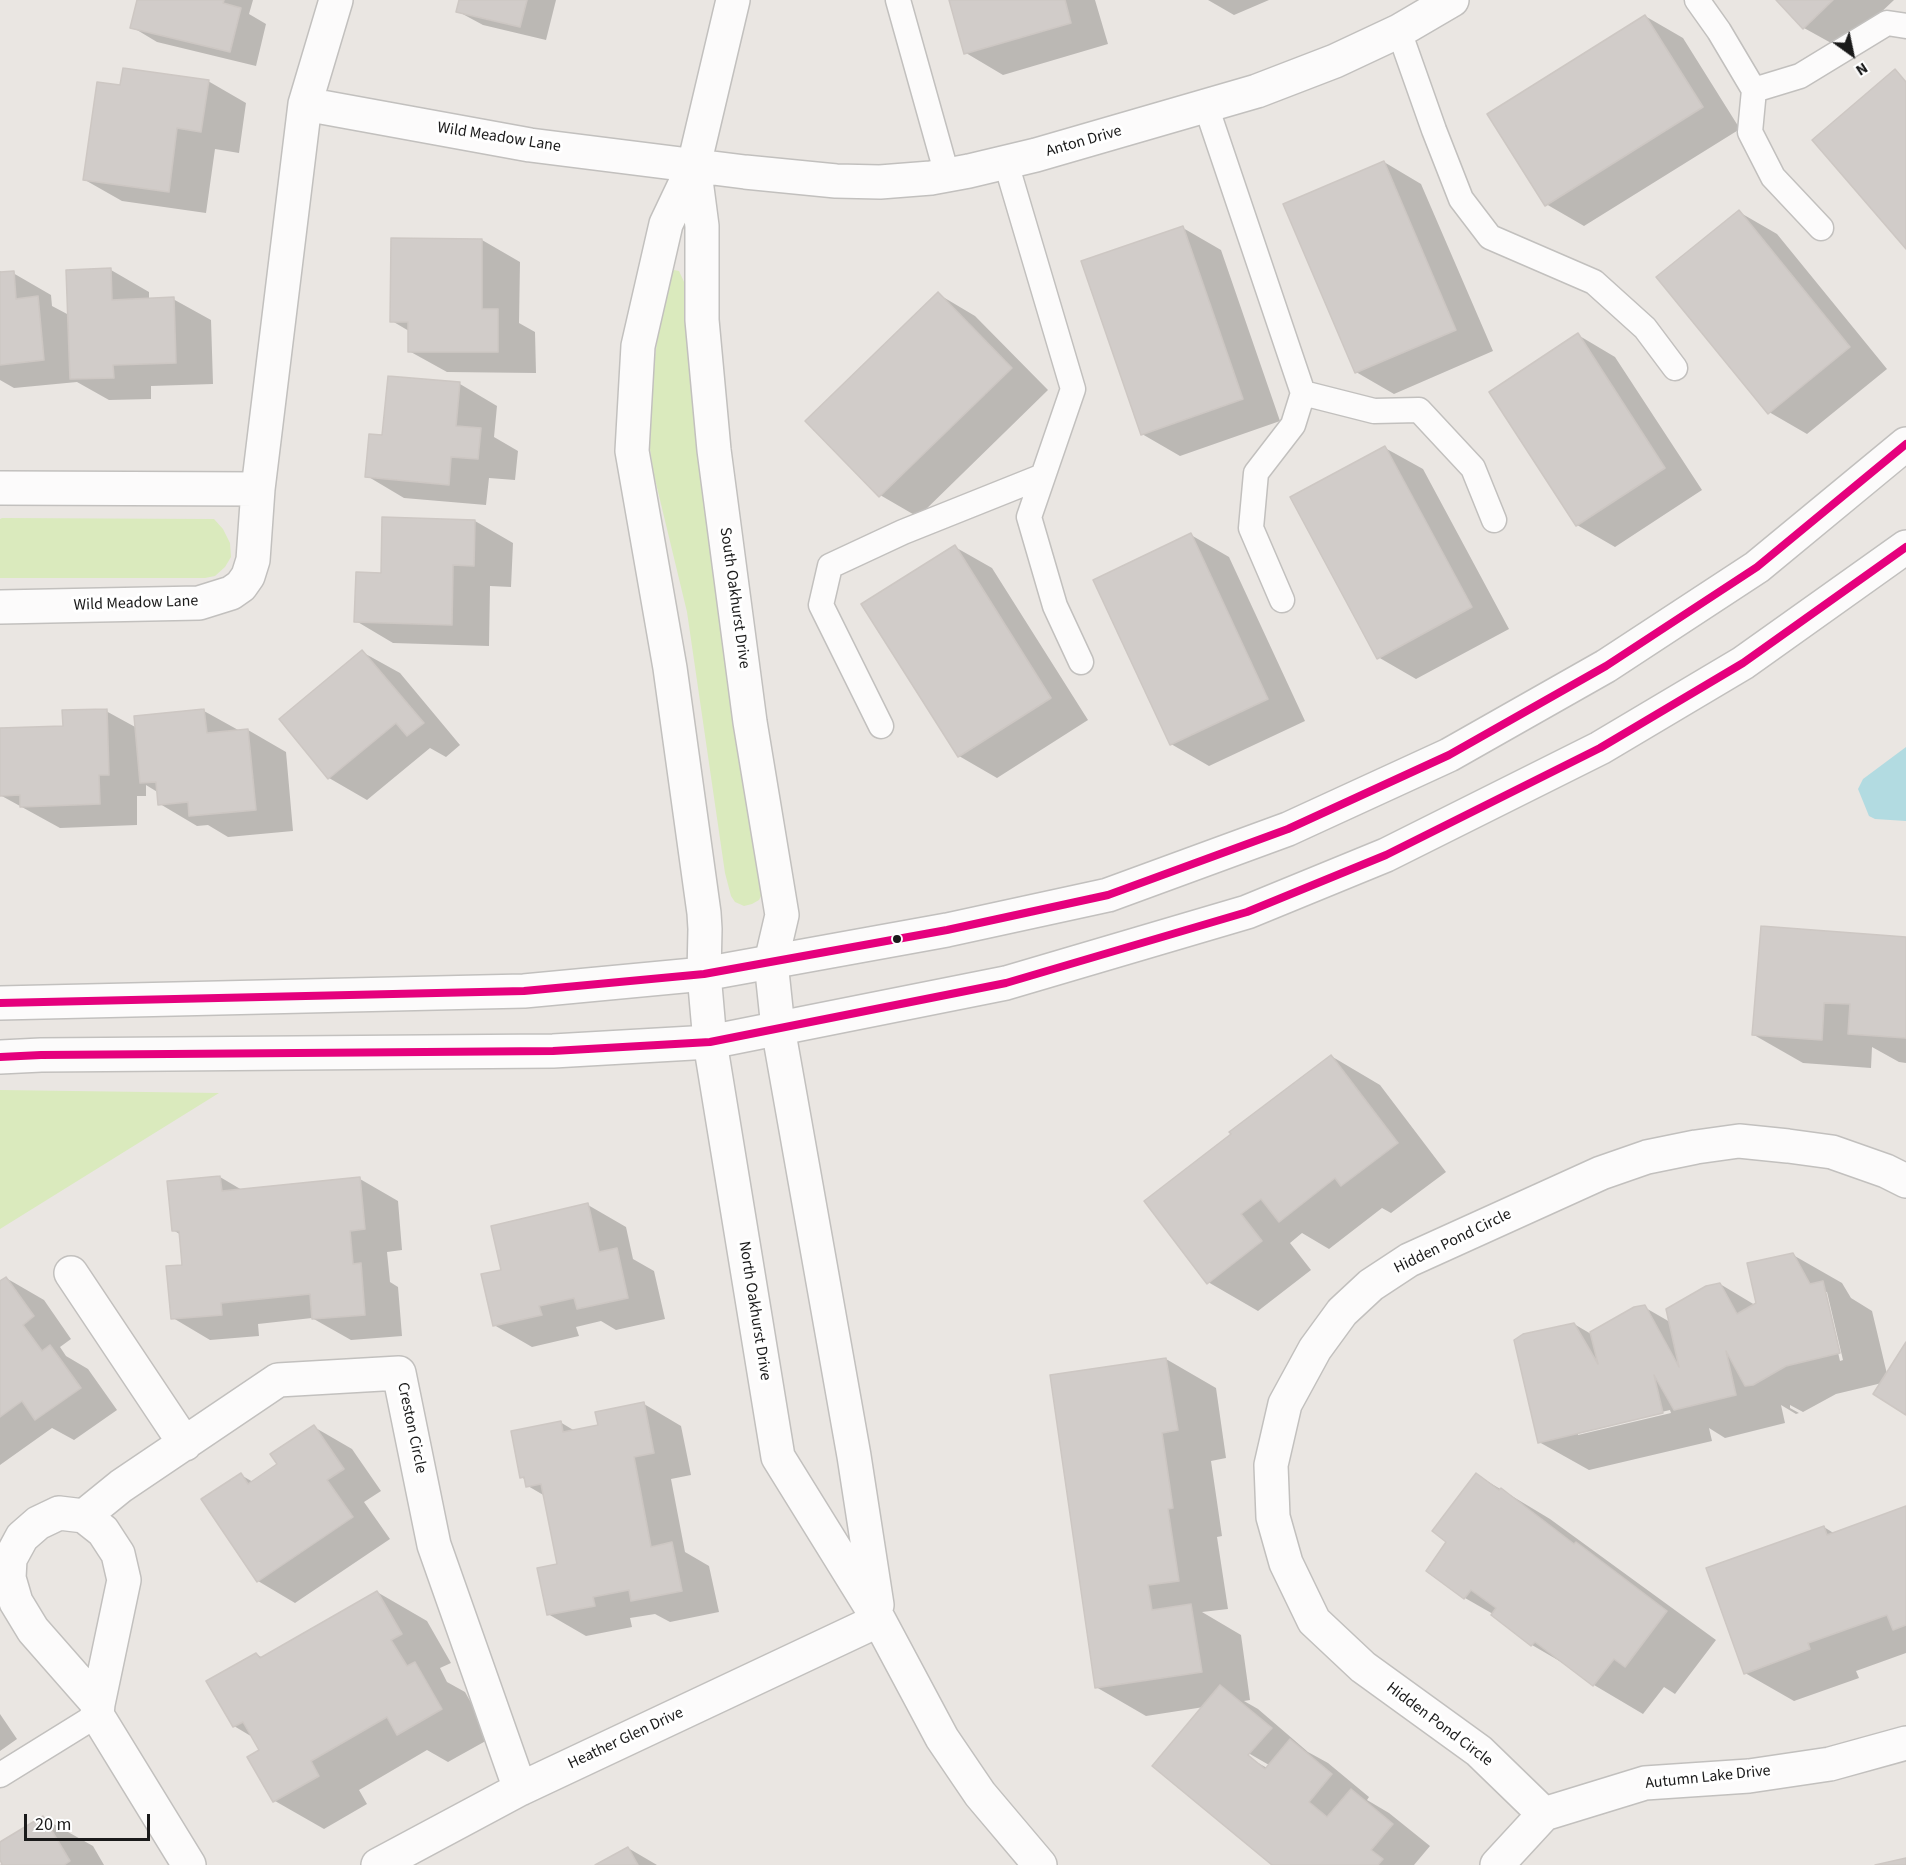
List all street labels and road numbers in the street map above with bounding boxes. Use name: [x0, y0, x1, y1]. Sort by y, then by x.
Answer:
street label: Wild Meadow Lane: [436, 119, 562, 157]
street label: Anton Drive: [1044, 122, 1124, 162]
street label: South Oakhurst Drive: [715, 526, 753, 670]
street label: Wild Meadow Lane: [73, 592, 199, 616]
street label: Hidden Pond Circle: [1391, 1205, 1515, 1279]
street label: North Oakhurst Drive: [733, 1240, 775, 1382]
street label: Creston Circle: [392, 1381, 430, 1475]
street label: Hidden Pond Circle: [1382, 1679, 1496, 1771]
street label: Heather Glen Drive: [565, 1704, 687, 1774]
street label: Autumn Lake Drive: [1644, 1762, 1772, 1794]

